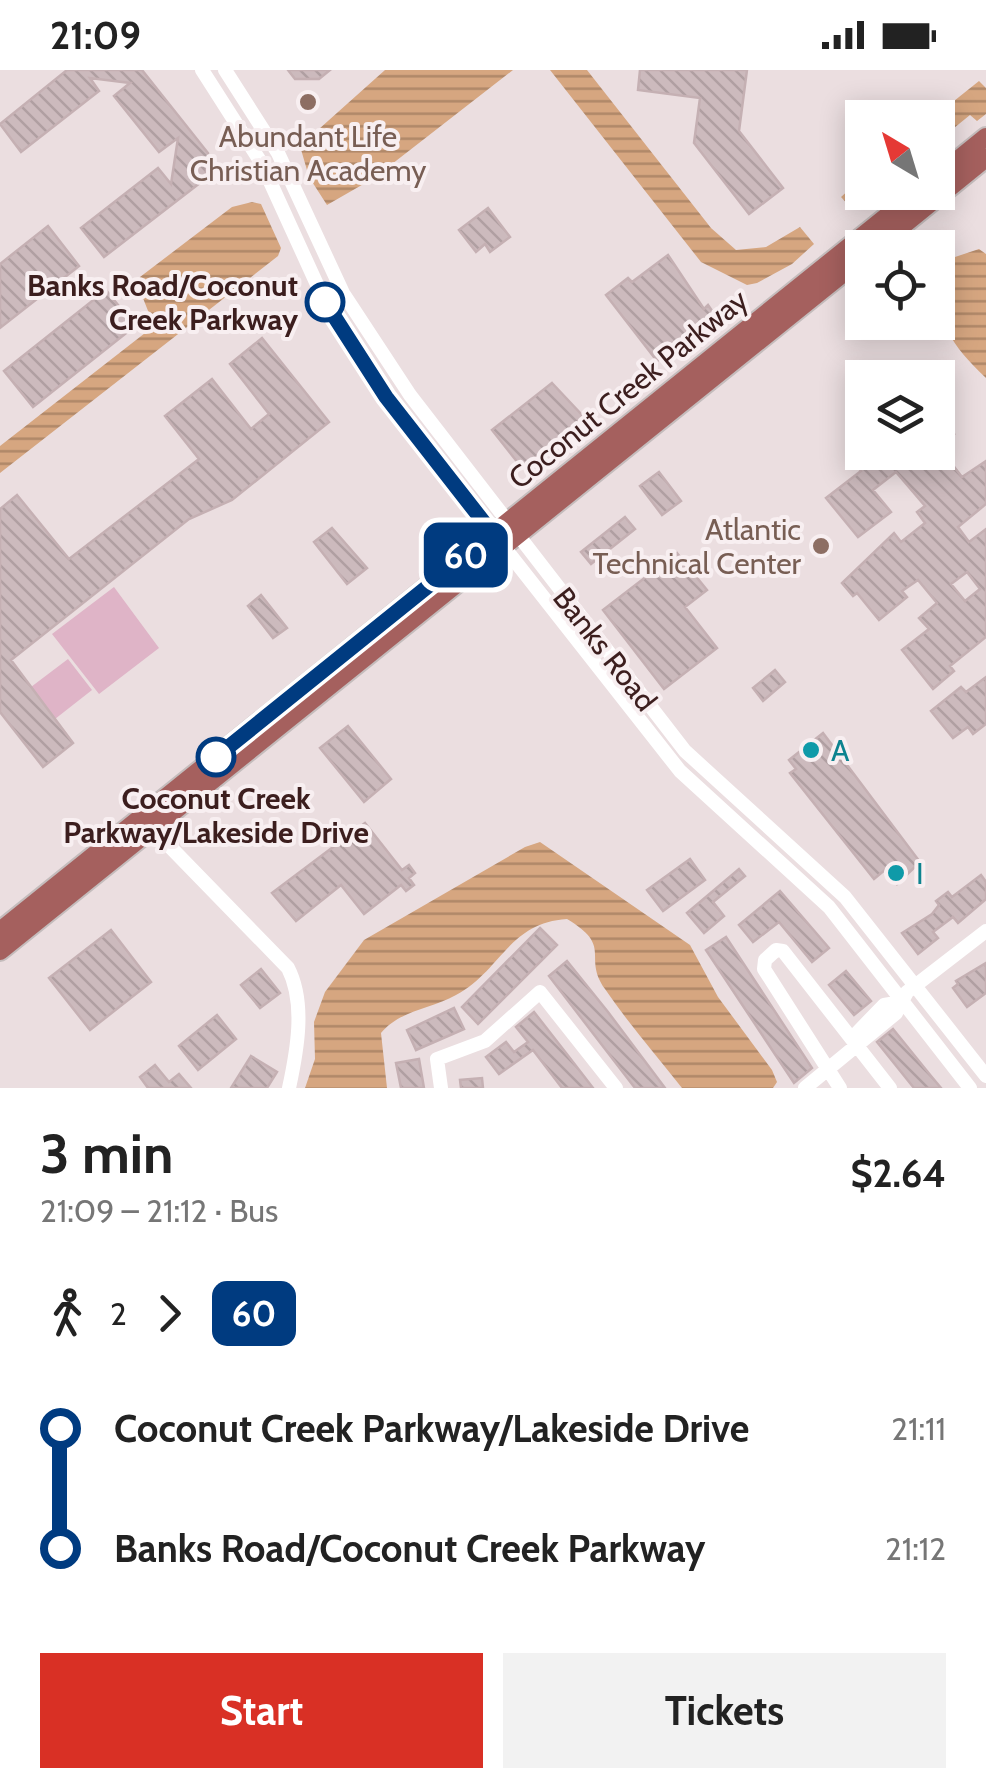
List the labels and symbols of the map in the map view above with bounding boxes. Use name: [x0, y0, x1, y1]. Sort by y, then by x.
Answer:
marker: Abundant Life Christian Academy: [297, 91, 319, 113]
north arrow: [845, 100, 955, 210]
place label: Abundant Life Christian Academy: [190, 118, 426, 189]
place label: Banks Road/Coconut Creek Parkway: [27, 267, 299, 338]
street label: Coconut Creek Parkway: [501, 281, 755, 497]
marker: Banks Road/Coconut Creek Parkway: [306, 283, 344, 321]
place label: Atlantic Technical Center: [592, 511, 802, 582]
line badge: 60: [421, 522, 511, 588]
marker: Atlantic Technical Center: [810, 535, 832, 557]
street label: Banks Road: [545, 580, 665, 718]
place label: A: [831, 732, 850, 769]
marker: Coconut Creek Parkway/Lakeside Drive: [197, 738, 235, 776]
marker: A: [800, 739, 822, 761]
place label: Coconut Creek Parkway/Lakeside Drive: [63, 780, 369, 851]
place label: I: [916, 855, 924, 892]
marker: I: [885, 862, 907, 884]

